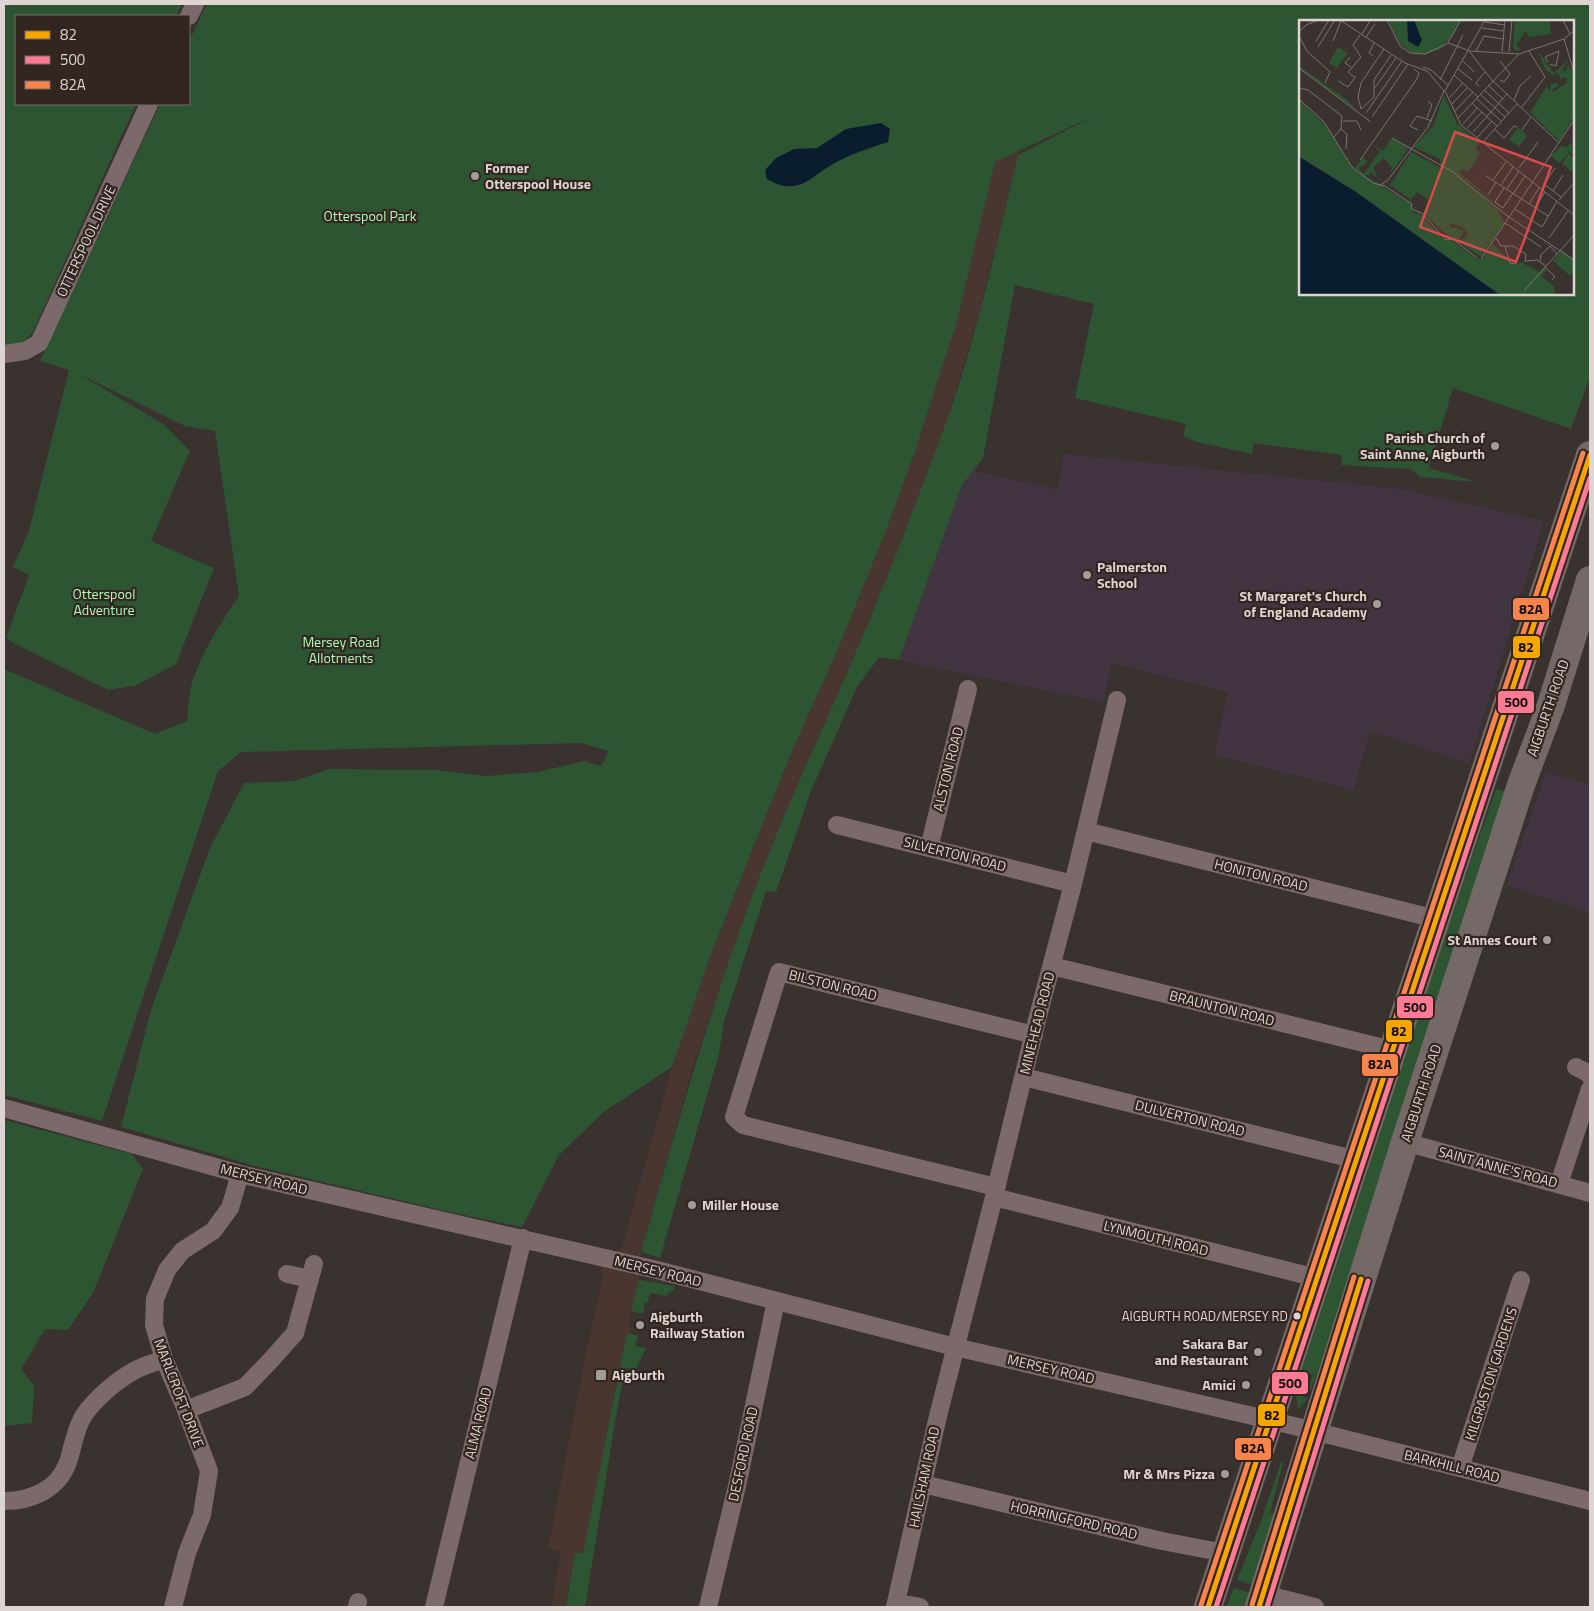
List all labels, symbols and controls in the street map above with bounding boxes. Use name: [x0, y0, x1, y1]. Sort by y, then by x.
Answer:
legend: [15, 15, 190, 105]
inset map: [1299, 20, 1574, 295]
text: 82: [60, 23, 77, 46]
text: 500: [60, 48, 85, 71]
text: 82A: [60, 73, 86, 96]
place label: Former Otterspool House: [485, 157, 591, 194]
marker: Former Otterspool House: [469, 170, 481, 182]
street label: OTTERSPOOL DRIVE: [50, 181, 121, 300]
park label: Otterspool Park: [324, 205, 417, 226]
place label: Parish Church of Saint Anne, Aigburth: [1360, 427, 1485, 464]
marker: Parish Church of Saint Anne, Aigburth: [1489, 440, 1501, 452]
place label: Palmerston School: [1097, 556, 1167, 593]
marker: Palmerston School: [1081, 569, 1093, 581]
park label: Otterspool Adventure: [73, 583, 135, 620]
place label: St Margaret's Church of England Academy: [1240, 585, 1367, 622]
line badge: 82A: [1512, 597, 1550, 621]
marker: St Margaret's Church of England Academy: [1371, 598, 1383, 610]
text: 82A: [1519, 598, 1544, 619]
park label: Mersey Road Allotments: [302, 631, 380, 668]
line badge: 82: [1512, 635, 1541, 659]
text: 82: [1518, 636, 1534, 657]
street label: AIGBURTH ROAD: [1521, 656, 1574, 759]
line badge: 500: [1497, 690, 1535, 714]
text: 500: [1504, 691, 1528, 712]
street label: ALSTON ROAD: [927, 724, 968, 813]
street label: SILVERTON ROAD: [902, 831, 1009, 876]
street label: HONITON ROAD: [1212, 853, 1310, 896]
place label: St Annes Court: [1448, 929, 1537, 950]
marker: St Annes Court: [1541, 934, 1553, 946]
street label: BILSTON ROAD: [787, 963, 879, 1006]
street label: MINEHEAD ROAD: [1014, 969, 1059, 1076]
street label: BRAUNTON ROAD: [1167, 984, 1277, 1031]
line badge: 500: [1396, 995, 1434, 1019]
text: 500: [1403, 996, 1427, 1017]
line badge: 82: [1385, 1019, 1413, 1043]
text: 82: [1391, 1020, 1407, 1041]
street label: AIGBURTH ROAD: [1395, 1041, 1446, 1144]
line badge: 82A: [1361, 1053, 1399, 1077]
text: 82A: [1368, 1053, 1393, 1074]
street label: DULVERTON ROAD: [1133, 1094, 1247, 1141]
street label: SAINT ANNE'S ROAD: [1436, 1140, 1560, 1193]
street label: MERSEY ROAD: [218, 1158, 310, 1199]
place label: Miller House: [702, 1194, 779, 1215]
marker: Miller House: [686, 1199, 698, 1211]
street label: LYNMOUTH ROAD: [1101, 1214, 1211, 1261]
street label: MERSEY ROAD: [612, 1250, 704, 1291]
street label: KILGRASTON GARDENS: [1459, 1304, 1522, 1443]
place label: Aigburth Railway Station: [650, 1306, 745, 1343]
place label: AIGBURTH ROAD/MERSEY RD: [1122, 1306, 1288, 1326]
marker: AIGBURTH ROAD/MERSEY RD: [1292, 1311, 1302, 1321]
marker: Aigburth Railway Station: [634, 1319, 646, 1331]
place label: Sakara Bar and Restaurant: [1155, 1333, 1248, 1370]
street label: MARLCROFT DRIVE: [149, 1335, 210, 1451]
marker: Sakara Bar and Restaurant: [1252, 1346, 1264, 1358]
street label: MERSEY ROAD: [1005, 1348, 1097, 1389]
place label: Aigburth: [612, 1364, 665, 1385]
marker: Aigburth: [594, 1368, 608, 1382]
line badge: 500: [1271, 1371, 1309, 1395]
text: 500: [1278, 1372, 1302, 1393]
place label: Amici: [1202, 1374, 1236, 1395]
marker: Amici: [1240, 1379, 1252, 1391]
street label: ALMA ROAD: [458, 1385, 497, 1461]
line badge: 82: [1257, 1403, 1286, 1427]
street label: DESFORD ROAD: [722, 1404, 763, 1503]
text: 82: [1264, 1404, 1280, 1425]
street label: HAILSHAM ROAD: [903, 1424, 945, 1530]
line badge: 82A: [1234, 1437, 1272, 1461]
text: 82A: [1241, 1437, 1266, 1458]
street label: BARKHILL ROAD: [1402, 1443, 1502, 1488]
place label: Mr & Mrs Pizza: [1123, 1463, 1215, 1484]
marker: Mr & Mrs Pizza: [1219, 1468, 1231, 1480]
street label: HORRINGFORD ROAD: [1009, 1495, 1140, 1544]

